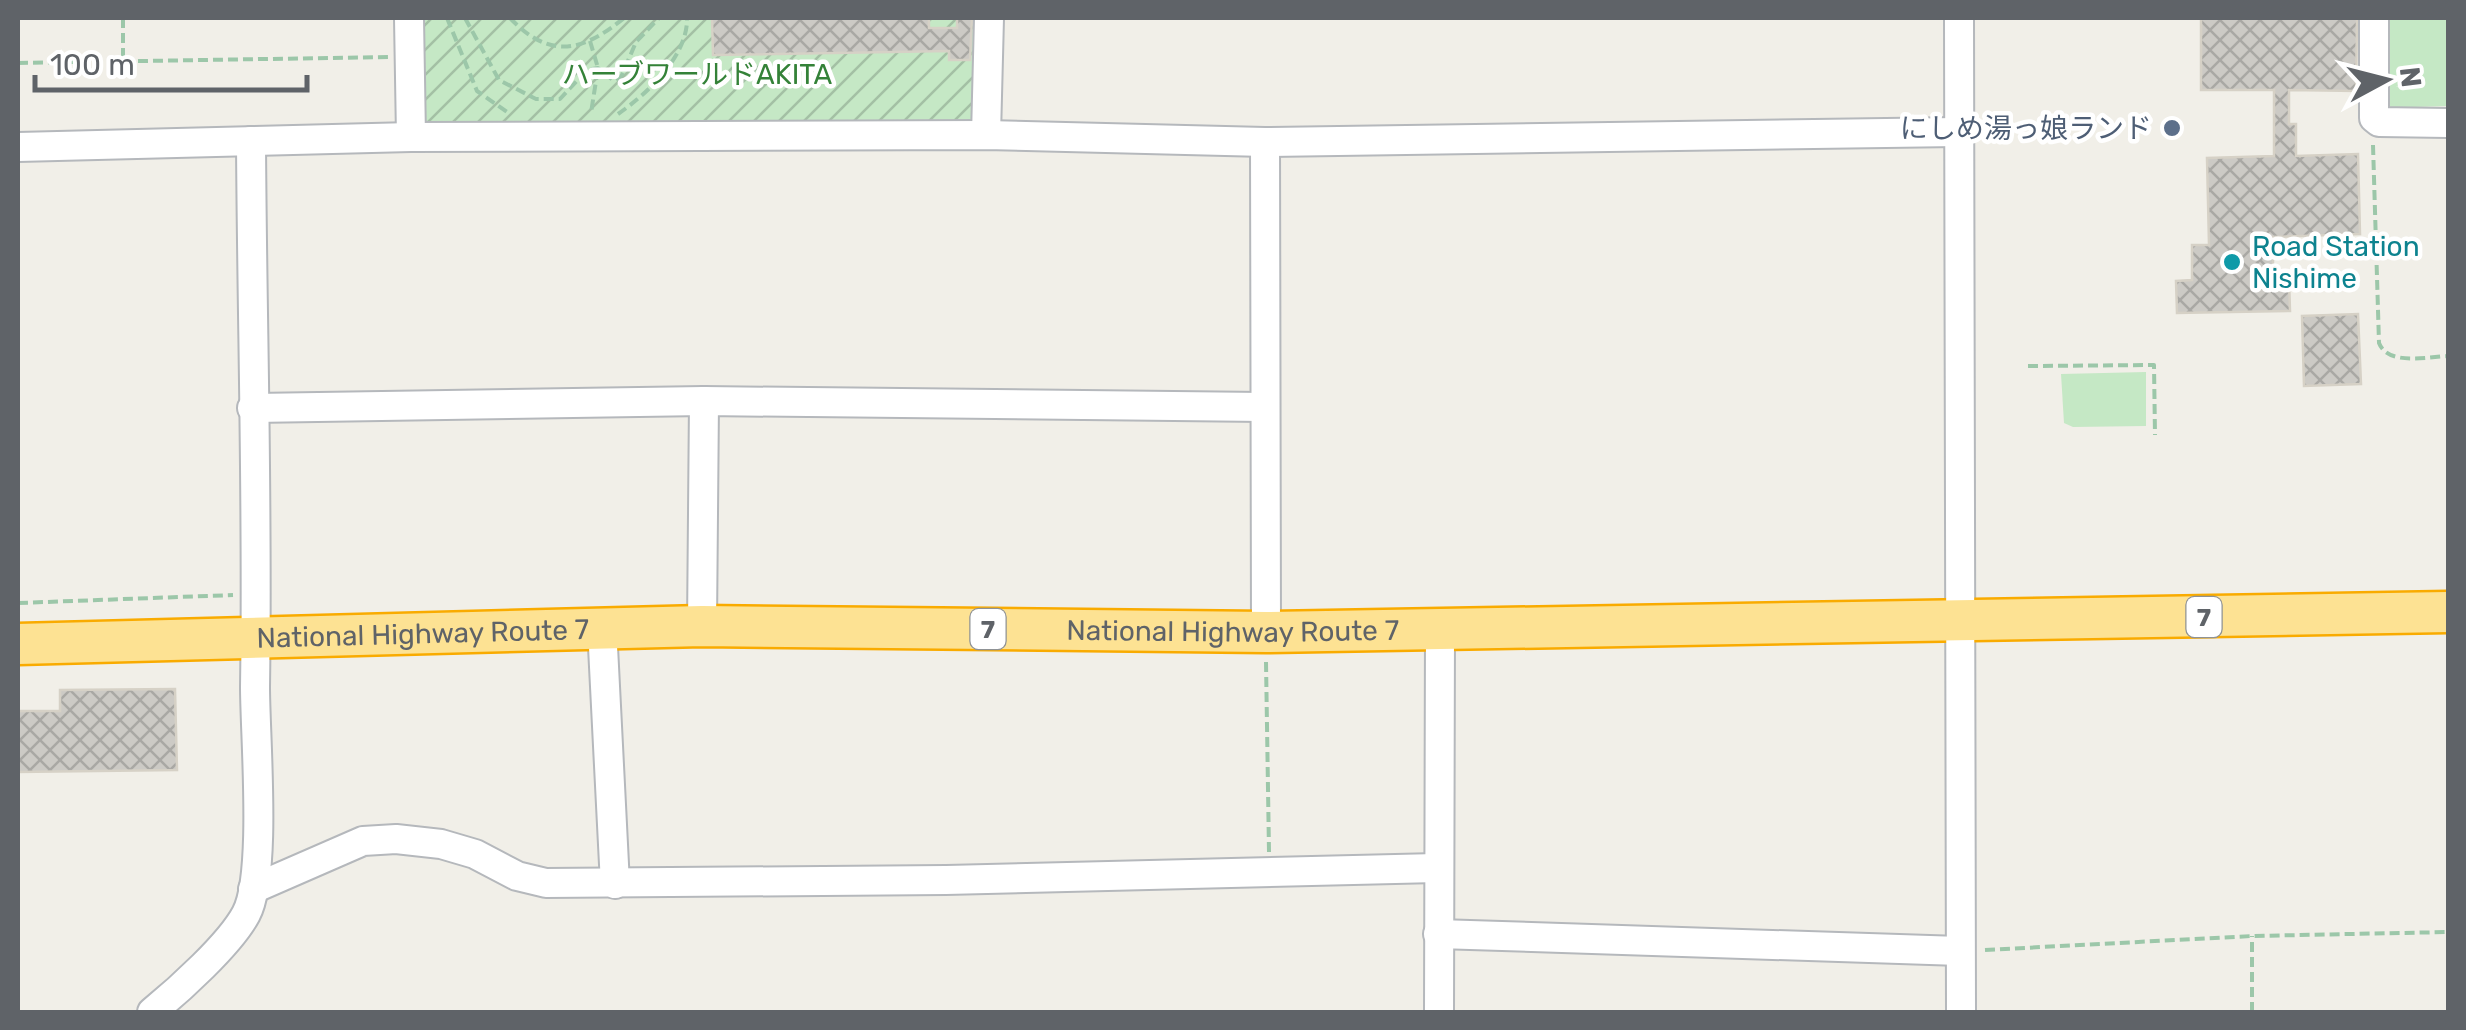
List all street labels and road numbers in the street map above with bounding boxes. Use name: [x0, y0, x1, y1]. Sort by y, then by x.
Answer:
road number: 7: [2186, 597, 2222, 637]
road number: 7: [970, 609, 1006, 649]
street label: National Highway Route 7: [256, 612, 590, 654]
street label: National Highway Route 7: [1066, 613, 1399, 649]

